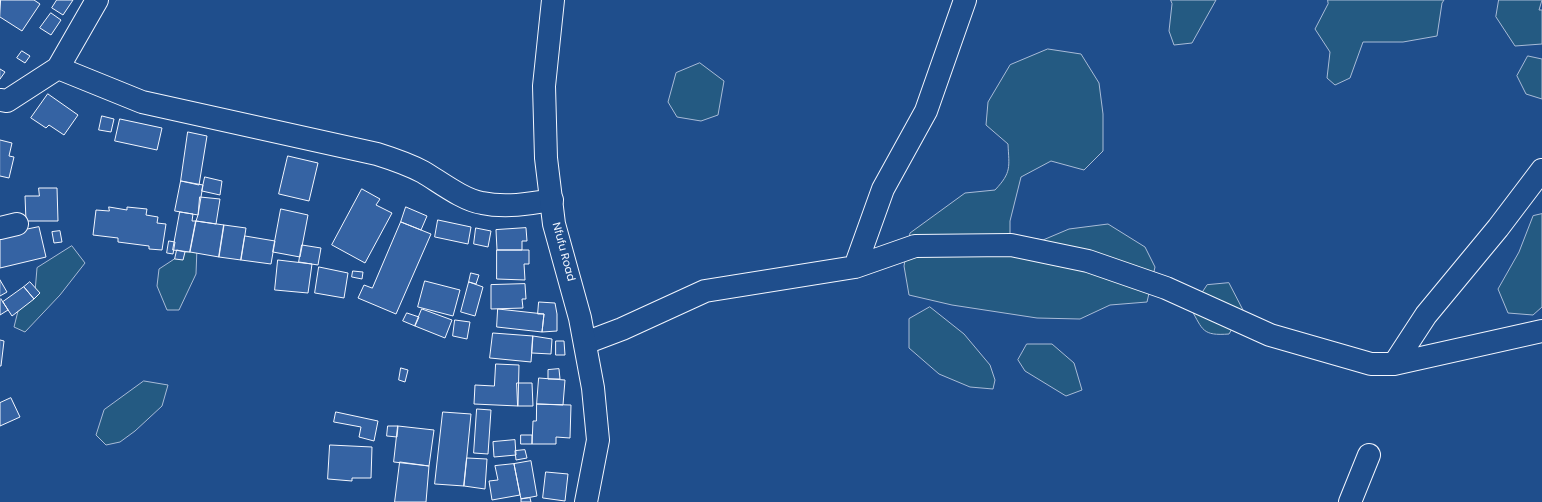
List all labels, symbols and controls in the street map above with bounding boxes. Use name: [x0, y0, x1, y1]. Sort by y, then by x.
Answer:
street label: Nfufu Road: [549, 221, 577, 283]

